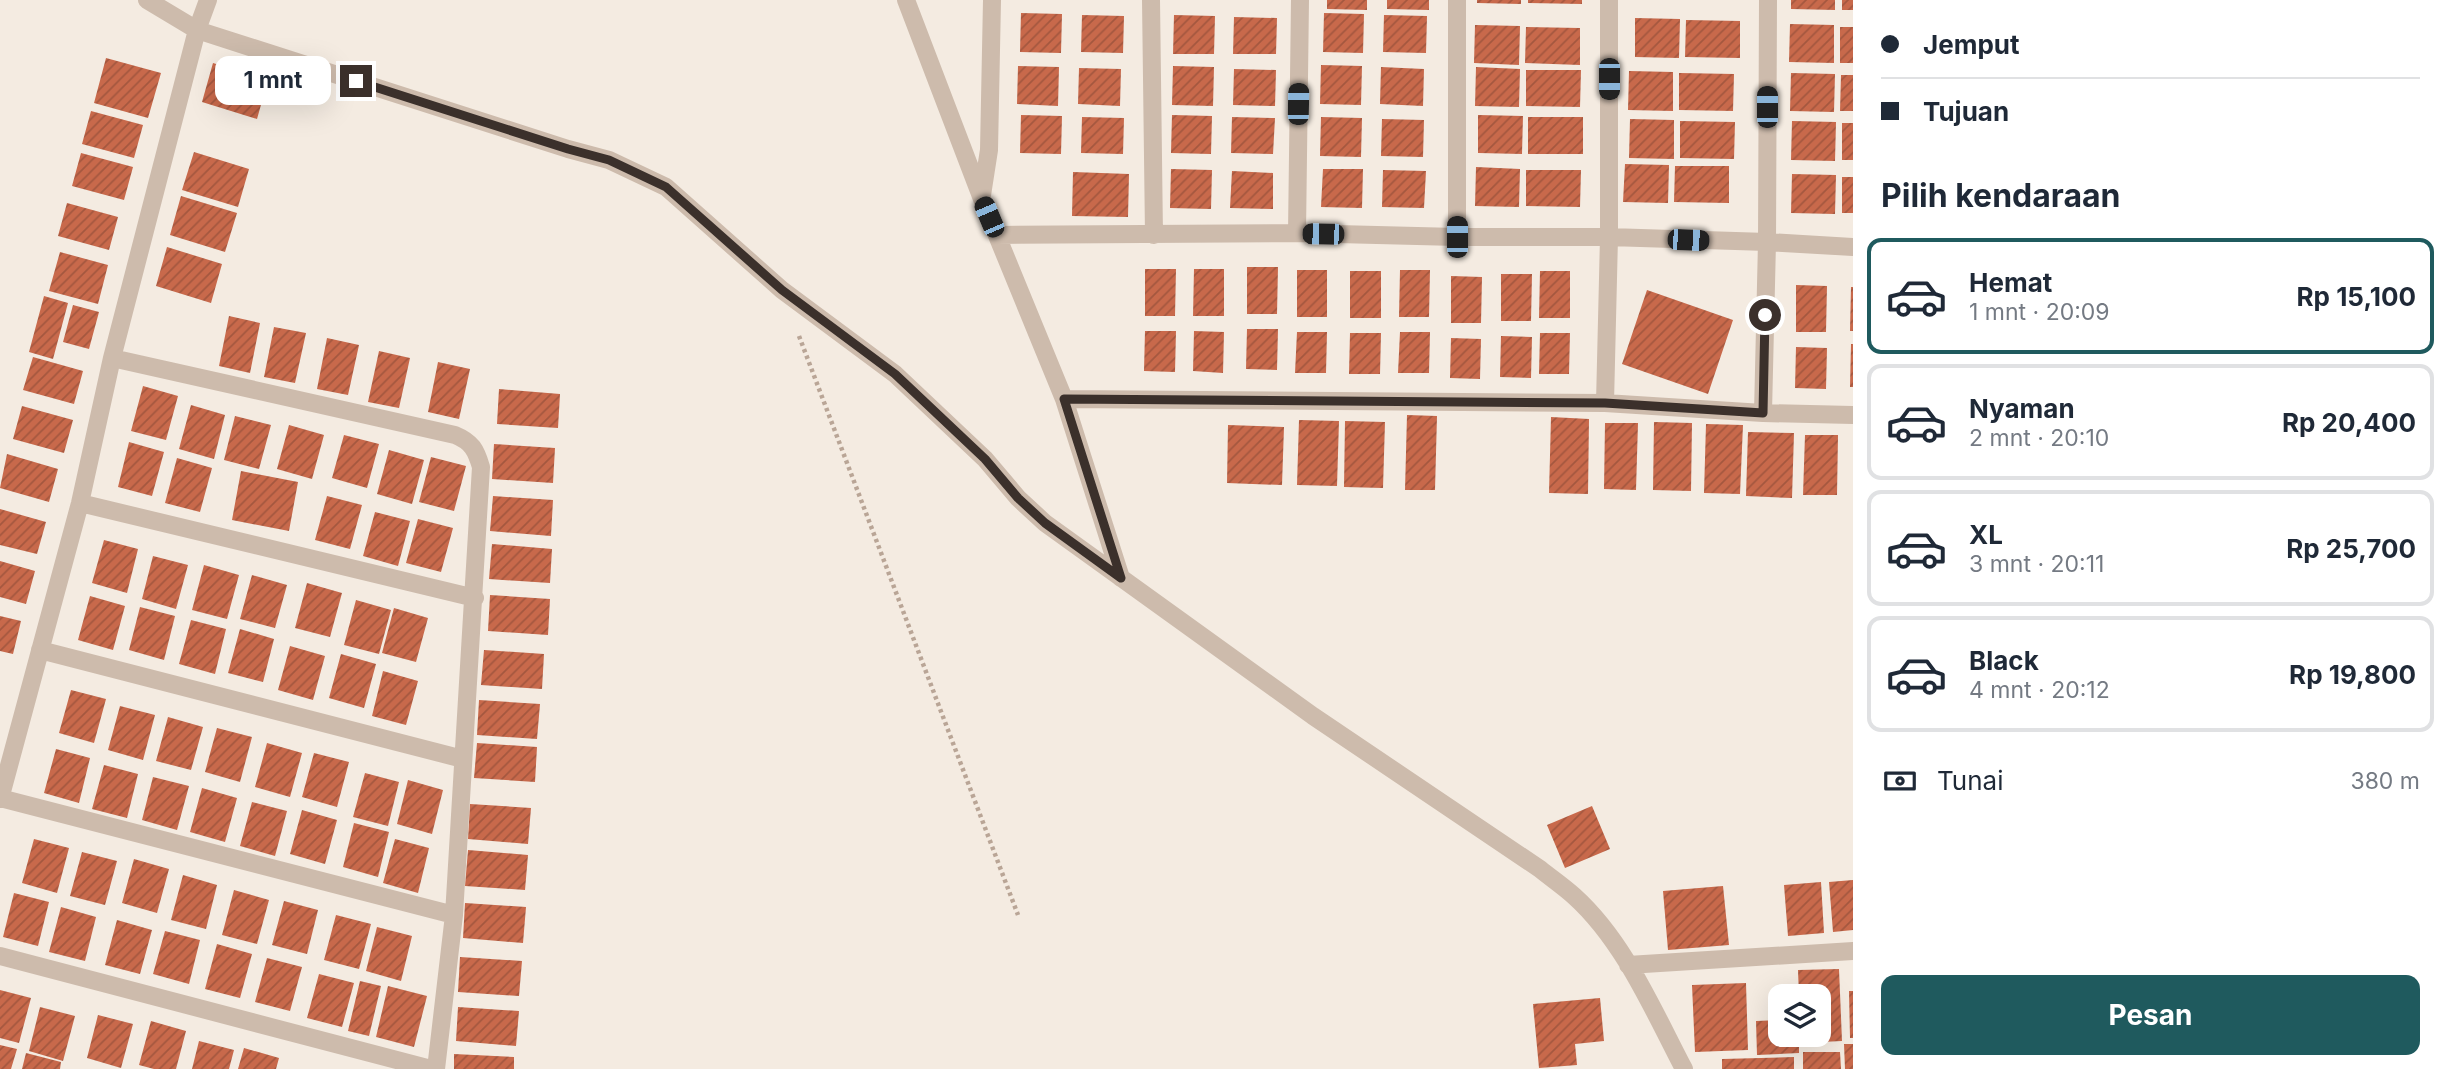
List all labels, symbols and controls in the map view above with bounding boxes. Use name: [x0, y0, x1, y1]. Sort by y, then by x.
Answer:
text: Jemput: [1923, 29, 2020, 60]
callout: 1 mnt: [216, 56, 332, 106]
car: [1599, 58, 1620, 100]
route end: [340, 65, 372, 97]
text: 1 mnt: [243, 66, 303, 94]
car: [1288, 83, 1309, 125]
car: [1757, 86, 1778, 128]
text: Tujuan: [1923, 96, 2009, 127]
text: Pilih kendaraan: [1881, 176, 2121, 215]
car: [972, 194, 1007, 240]
car: [1447, 216, 1468, 258]
car: [1302, 223, 1345, 245]
car: [1667, 229, 1710, 251]
icon: car: [1885, 265, 1948, 328]
text: Hemat: [1969, 267, 2052, 298]
text: Rp 15,100: [2297, 281, 2416, 312]
text: 1 mnt · 20:09: [1969, 298, 2110, 326]
route start: [1749, 299, 1781, 331]
icon: car: [1885, 391, 1948, 454]
text: Nyaman: [1969, 393, 2075, 424]
text: Rp 20,400: [2282, 407, 2416, 438]
text: 2 mnt · 20:10: [1969, 424, 2109, 452]
icon: car: [1885, 517, 1948, 580]
text: XL: [1969, 519, 2003, 550]
text: Rp 25,700: [2286, 533, 2416, 564]
text: 3 mnt · 20:11: [1969, 550, 2104, 578]
icon: car: [1885, 643, 1948, 706]
text: Black: [1969, 645, 2039, 676]
text: Rp 19,800: [2289, 659, 2416, 690]
text: 4 mnt · 20:12: [1969, 676, 2110, 704]
icon: cash: [1881, 762, 1919, 800]
text: Tunai: [1937, 765, 2004, 796]
text: 380 m: [2350, 767, 2420, 795]
button: Pesan: [1881, 975, 2420, 1055]
map controls: [1768, 984, 1831, 1047]
button: layers: [1768, 984, 1831, 1047]

